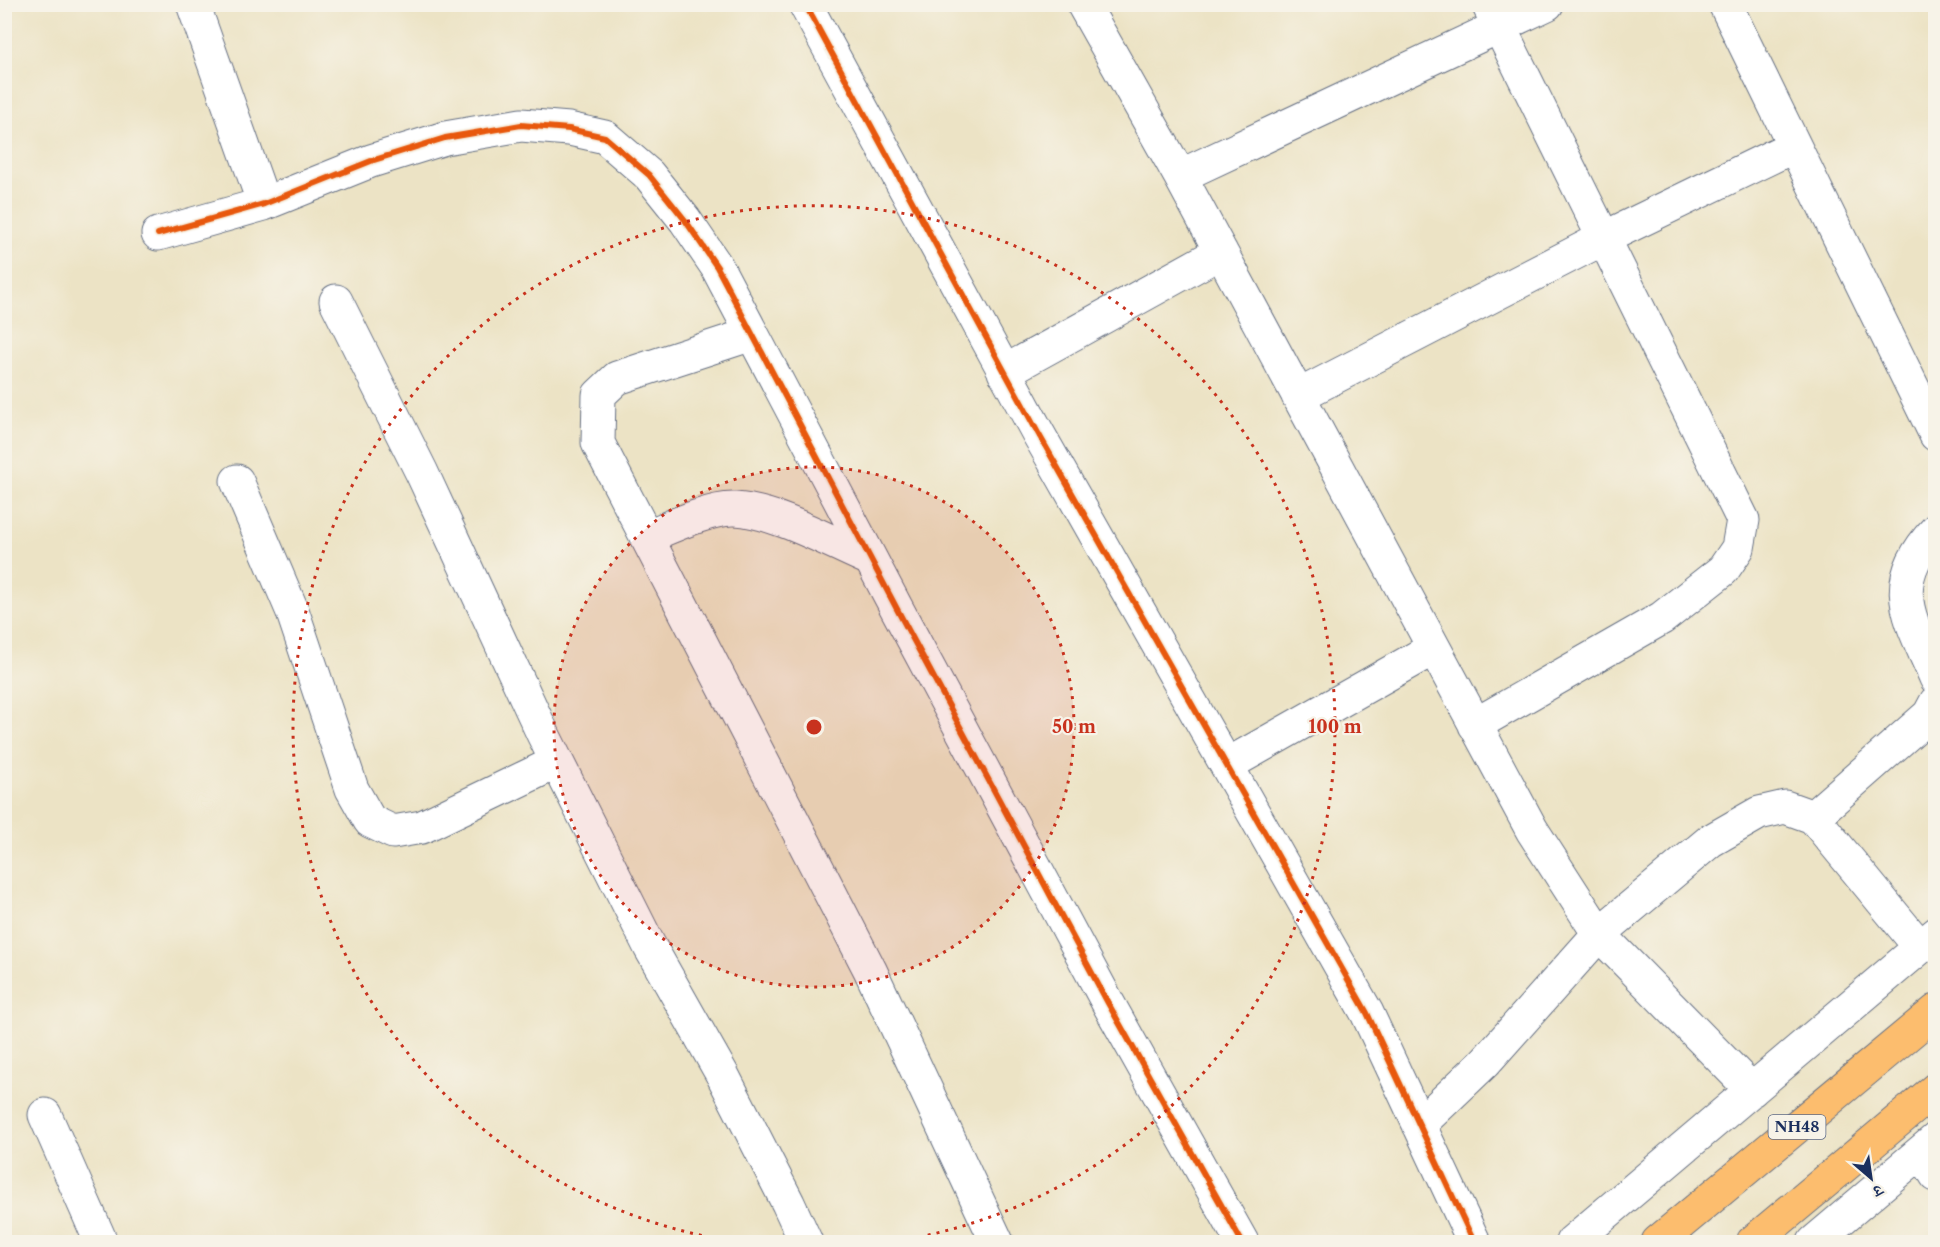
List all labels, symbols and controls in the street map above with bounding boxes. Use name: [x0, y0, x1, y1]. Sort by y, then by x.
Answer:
text: 50 m: [1052, 716, 1096, 738]
text: 100 m: [1308, 716, 1362, 738]
centre of rings: [804, 717, 824, 737]
road number: NH48: [1768, 1115, 1826, 1139]
north arrow: [1841, 1148, 1901, 1208]
text: उ: [1868, 1180, 1888, 1203]

